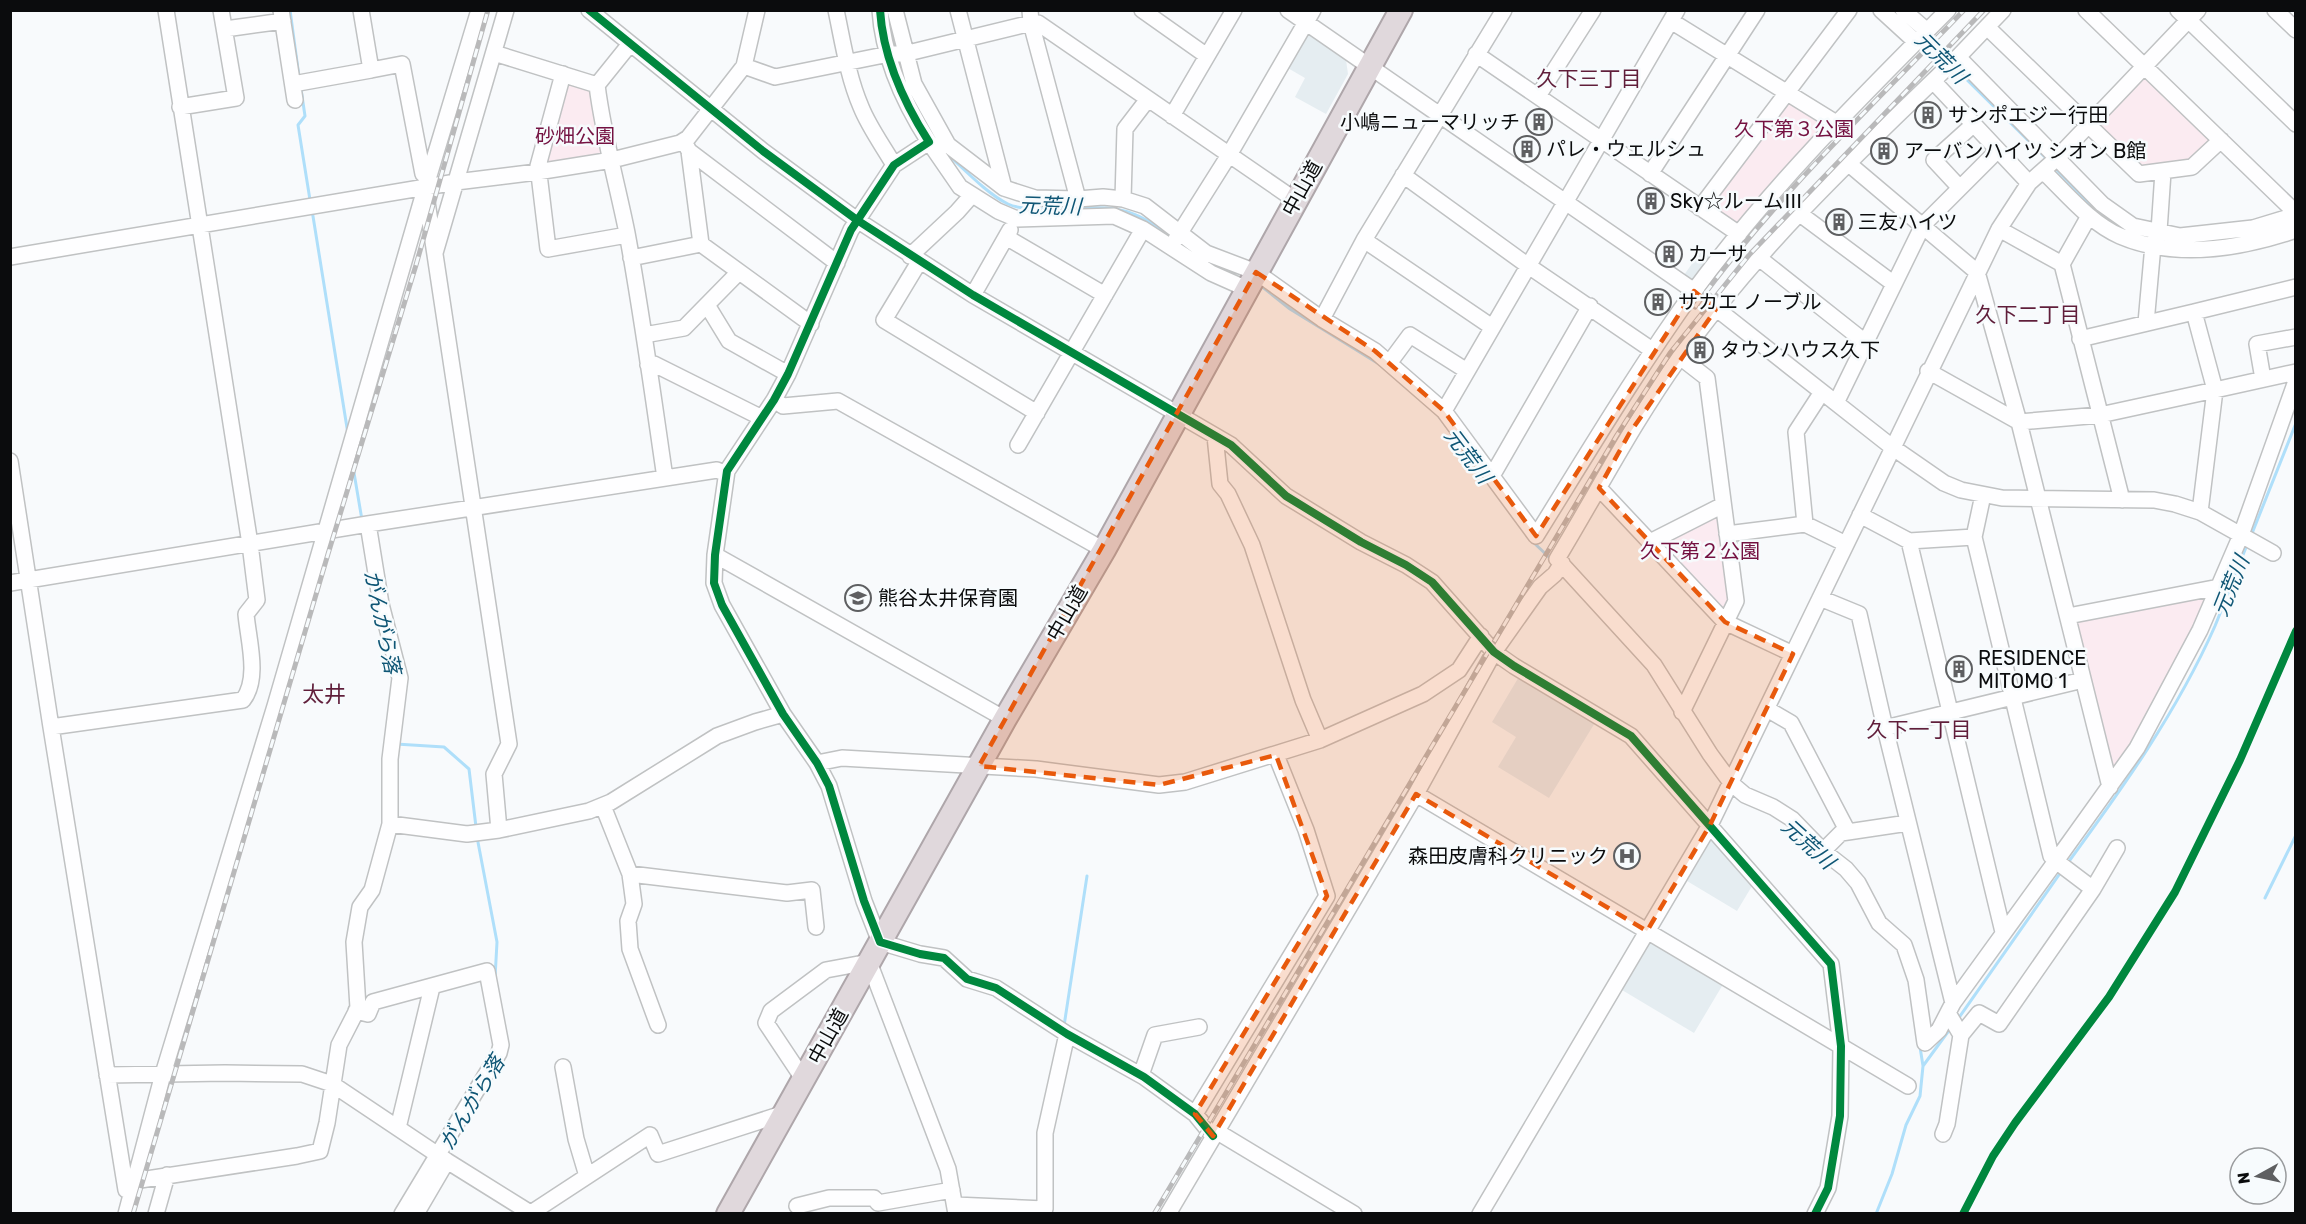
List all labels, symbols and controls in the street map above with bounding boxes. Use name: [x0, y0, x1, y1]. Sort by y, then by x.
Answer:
water label: 元荒川: [1910, 27, 1974, 90]
district label: 久下三丁目: [1537, 66, 1642, 91]
building icon: サンポエジー行田: [1913, 100, 1943, 130]
place label: サンポエジー行田: [1948, 103, 2108, 127]
building icon: 小嶋ニューマリッチ: [1524, 107, 1554, 137]
place label: 小嶋ニューマリッチ: [1340, 110, 1520, 134]
park label: 久下第３公園: [1734, 117, 1854, 141]
park label: 砂畑公園: [535, 124, 615, 148]
building icon: パレ・ウェルシュ: [1512, 134, 1542, 164]
building icon: アーバンハイツ シオン B館: [1869, 136, 1899, 166]
place label: パレ・ウェルシュ: [1546, 137, 1706, 161]
place label: アーバンハイツ シオン B館: [1904, 139, 2146, 163]
street label: 中山道: [1277, 156, 1327, 220]
building icon: Sky☆ルームⅢ: [1636, 186, 1666, 216]
place label: Sky☆ルームⅢ: [1670, 189, 1803, 213]
water label: 元荒川: [1018, 192, 1084, 219]
building icon: 三友ハイツ: [1824, 207, 1854, 237]
place label: 三友ハイツ: [1858, 210, 1958, 234]
building icon: カーサ: [1654, 239, 1684, 269]
place label: カーサ: [1688, 242, 1748, 266]
building icon: サカエ ノーブル: [1643, 287, 1673, 317]
place label: サカエ ノーブル: [1678, 290, 1822, 314]
district label: 久下二丁目: [1976, 302, 2081, 327]
building icon: タウンハウス久下: [1685, 335, 1715, 365]
place label: タウンハウス久下: [1720, 338, 1880, 362]
water label: 元荒川: [1439, 423, 1499, 490]
park label: 久下第２公園: [1640, 539, 1760, 563]
water label: 元荒川: [2207, 550, 2255, 620]
water label: がんがら落: [359, 568, 406, 679]
street label: 中山道: [1042, 581, 1092, 645]
school or university icon: 熊谷太井保育園: [843, 583, 873, 613]
place label: 熊谷太井保育園: [878, 586, 1018, 610]
place label: RESIDENCE MITOMO 1: [1978, 646, 2086, 693]
building icon: RESIDENCE MITOMO 1: [1944, 654, 1974, 684]
district label: 太井: [302, 681, 346, 708]
district label: 久下一丁目: [1867, 717, 1972, 742]
water label: 元荒川: [1777, 813, 1842, 875]
hospital icon: 森田皮膚科クリニック: [1612, 841, 1642, 871]
place label: 森田皮膚科クリニック: [1408, 844, 1608, 868]
street label: 中山道: [803, 1004, 853, 1068]
water label: がんがら落: [434, 1049, 511, 1154]
north arrow: [2228, 1146, 2288, 1206]
text: N: [2233, 1171, 2254, 1185]

